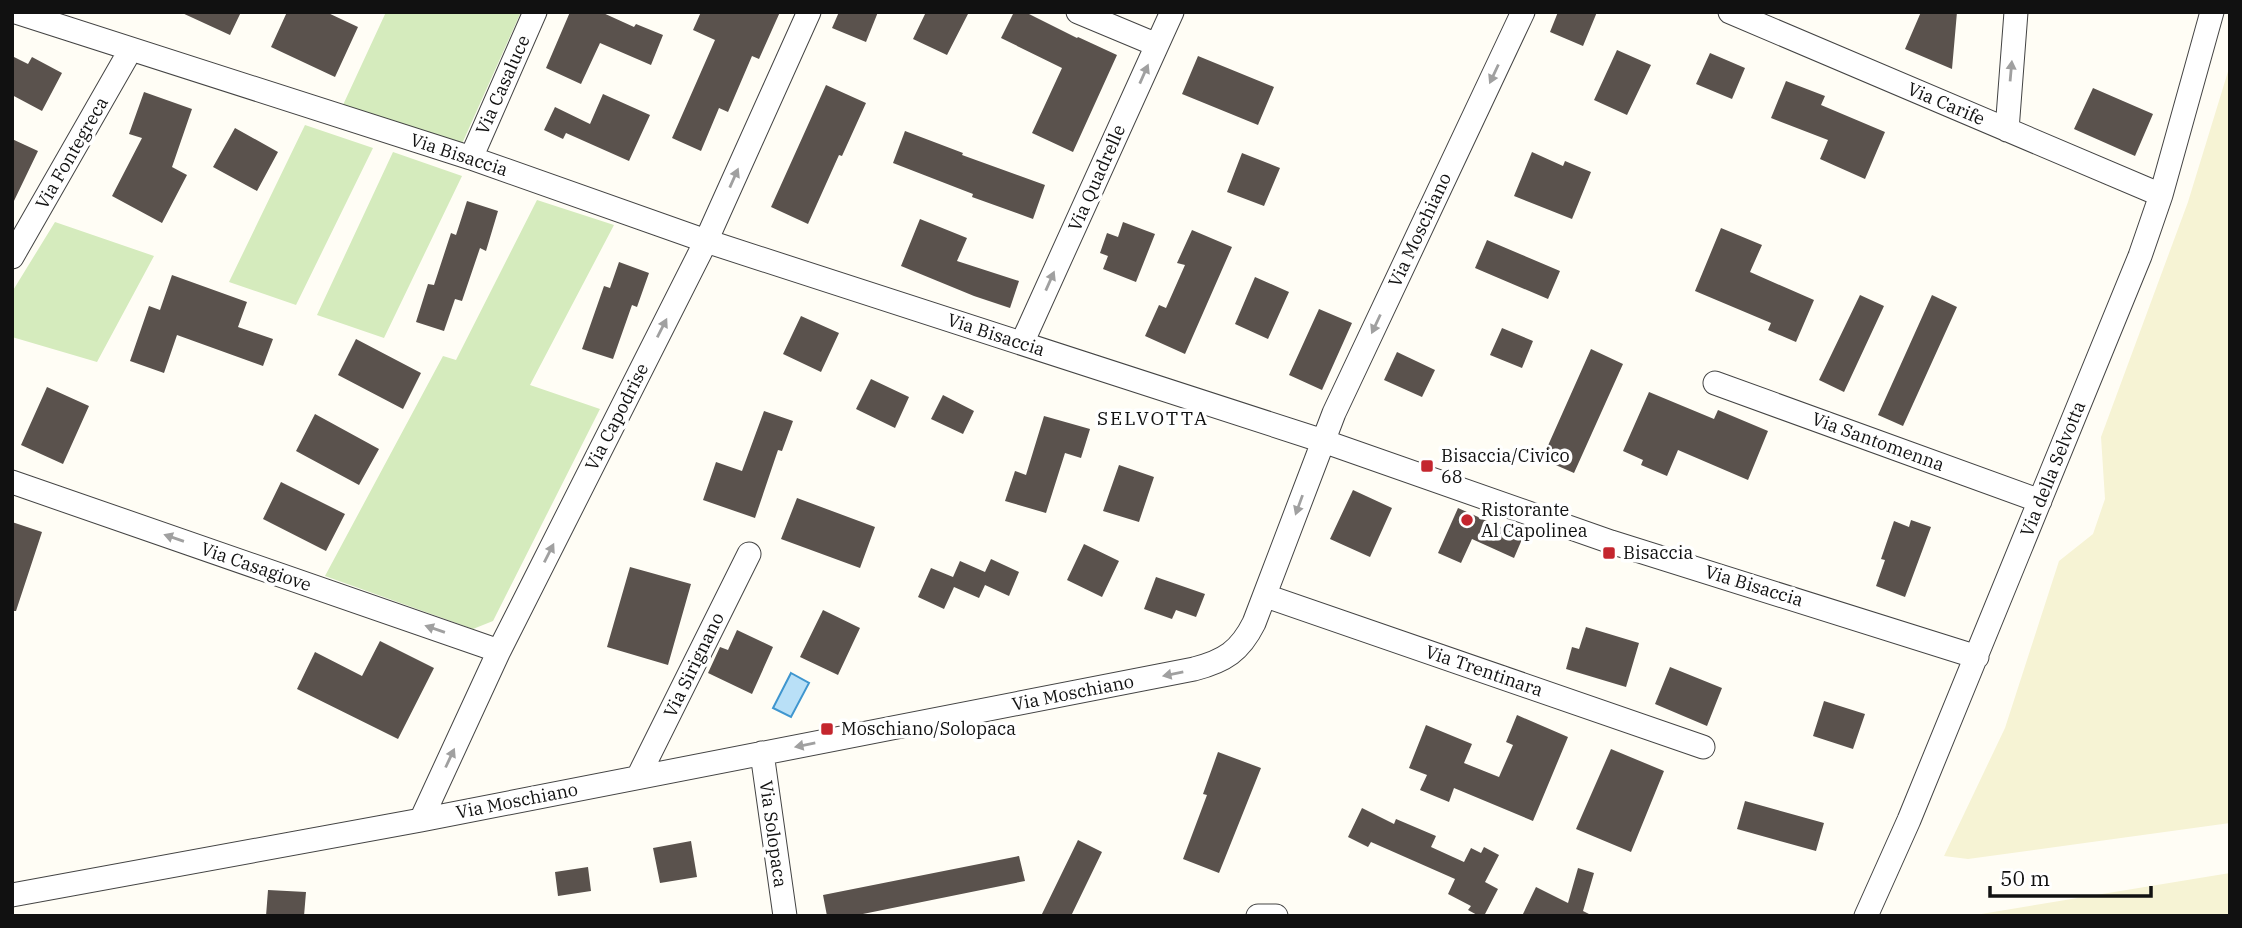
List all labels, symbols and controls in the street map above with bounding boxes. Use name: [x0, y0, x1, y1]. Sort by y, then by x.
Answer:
street label: Via Casaluce: [470, 31, 535, 138]
one-way arrow: [2006, 60, 2017, 82]
one-way arrow: [1138, 64, 1150, 84]
one-way arrow: [1488, 64, 1499, 84]
street label: Via Carife: [1904, 77, 1988, 130]
street label: Via Fontegreca: [30, 92, 113, 213]
street label: Via Quadrelle: [1063, 121, 1130, 235]
street label: Via Bisaccia: [407, 128, 511, 181]
one-way arrow: [729, 168, 740, 189]
street label: Via Moschiano: [1383, 169, 1456, 291]
one-way arrow: [1044, 271, 1056, 291]
street label: Via Bisaccia: [944, 308, 1048, 361]
one-way arrow: [1370, 314, 1382, 334]
one-way arrow: [656, 318, 667, 338]
street label: Via Capodrise: [580, 359, 653, 474]
street label: Via della Selvotta: [2015, 397, 2090, 540]
district label: SELVOTTA: [1097, 406, 1209, 430]
street label: Via Santomenna: [1809, 407, 1948, 476]
place label: Bisaccia/Civico 68: [1441, 444, 1570, 488]
marker: Bisaccia/Civico 68: [1419, 458, 1435, 474]
one-way arrow: [1293, 494, 1304, 515]
place label: Ristorante Al Capolinea: [1481, 498, 1588, 542]
marker: Ristorante Al Capolinea: [1459, 512, 1475, 528]
one-way arrow: [163, 532, 184, 543]
street label: Via Casagiove: [198, 537, 315, 596]
place label: Bisaccia: [1623, 541, 1693, 564]
one-way arrow: [542, 543, 554, 563]
marker: Bisaccia: [1601, 545, 1617, 561]
street label: Via Bisaccia: [1702, 560, 1806, 611]
street label: Via Sirignano: [658, 609, 729, 721]
one-way arrow: [424, 623, 445, 634]
street label: Via Trentinara: [1422, 640, 1546, 701]
one-way arrow: [1162, 668, 1184, 679]
street label: Via Moschiano: [1010, 669, 1136, 716]
place label: Moschiano/Solopaca: [841, 717, 1016, 740]
marker: Moschiano/Solopaca: [819, 721, 835, 737]
one-way arrow: [794, 739, 816, 750]
one-way arrow: [445, 748, 456, 769]
street label: Via Moschiano: [454, 777, 580, 824]
street label: Via Solopaca: [755, 779, 792, 889]
scale bar: [1990, 855, 2151, 899]
text: 50 m: [2000, 864, 2050, 892]

